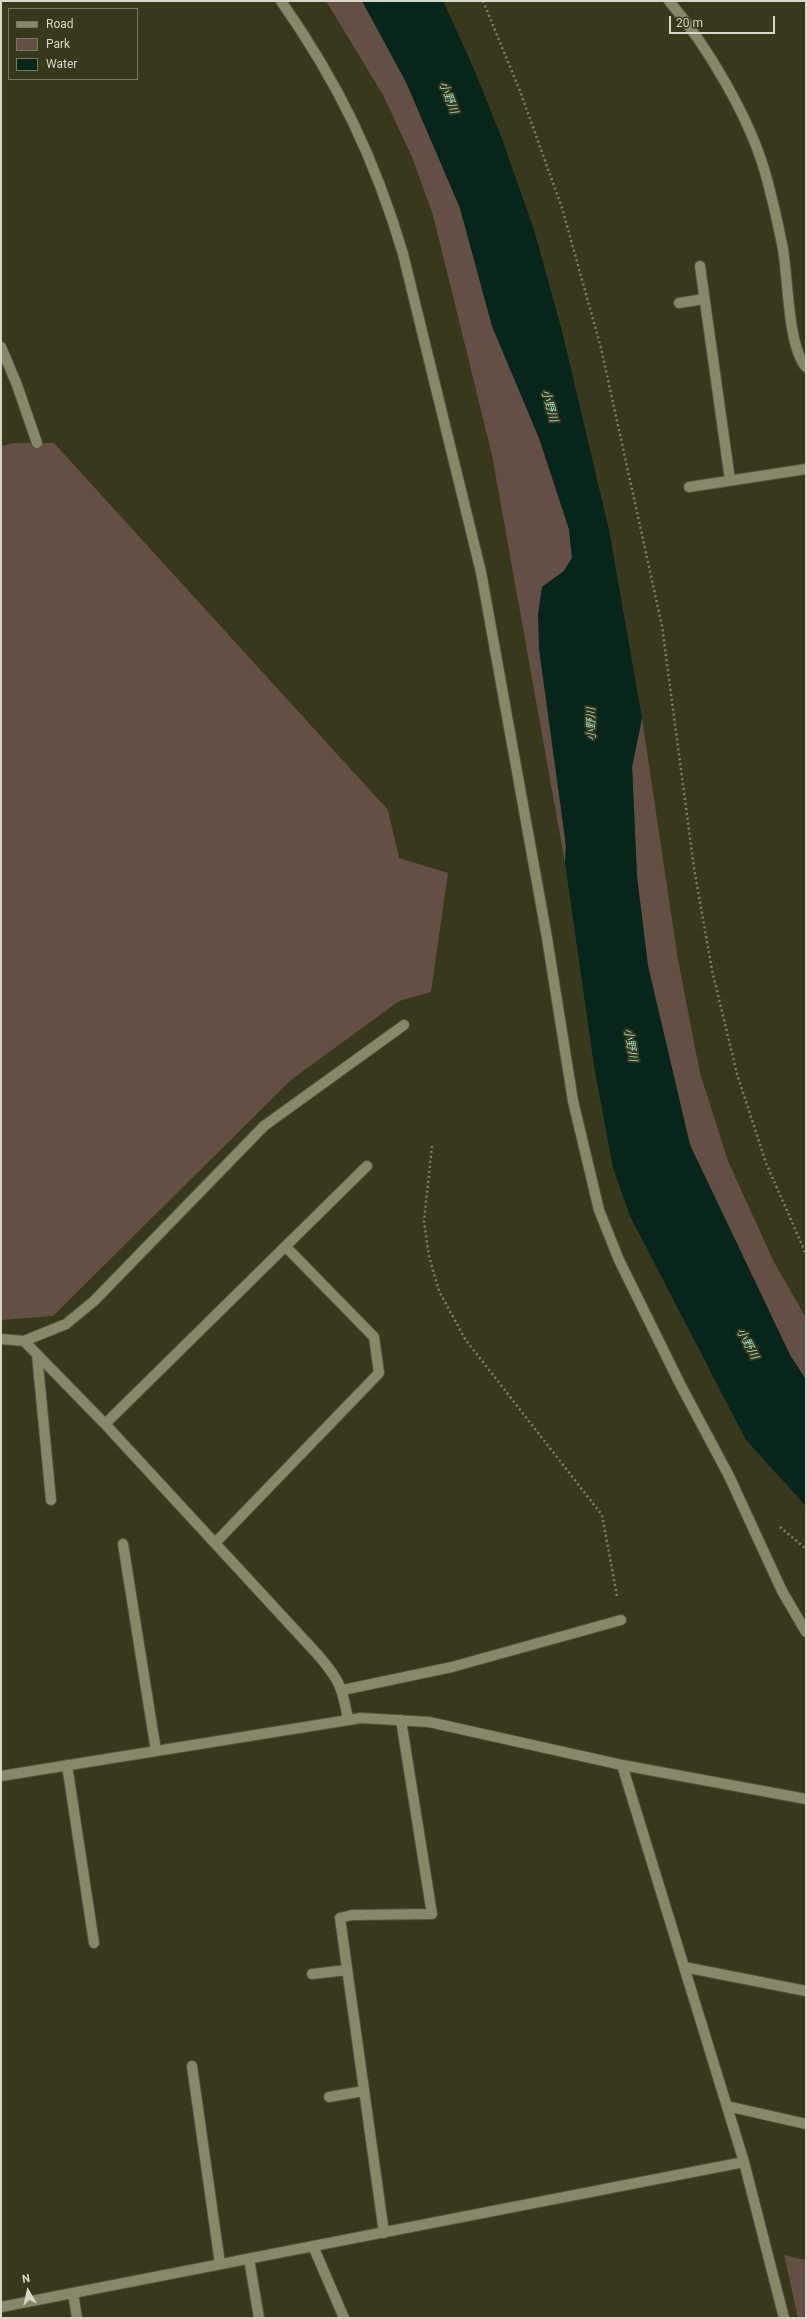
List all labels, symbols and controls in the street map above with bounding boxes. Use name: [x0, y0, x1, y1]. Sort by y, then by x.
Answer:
legend: [8, 8, 138, 80]
scale bar: [671, 8, 777, 34]
text: 20 m: [676, 16, 703, 30]
text: Road: [46, 17, 74, 31]
text: Park: [46, 37, 70, 51]
text: Water: [46, 57, 77, 71]
water label: 小野川: [436, 80, 460, 116]
water label: 小野川: [538, 388, 560, 424]
water label: 小野川: [585, 707, 599, 741]
water label: 小野川: [621, 1028, 639, 1062]
water label: 小野川: [733, 1326, 761, 1362]
north arrow: [8, 2271, 48, 2311]
text: N: [21, 2272, 31, 2286]

